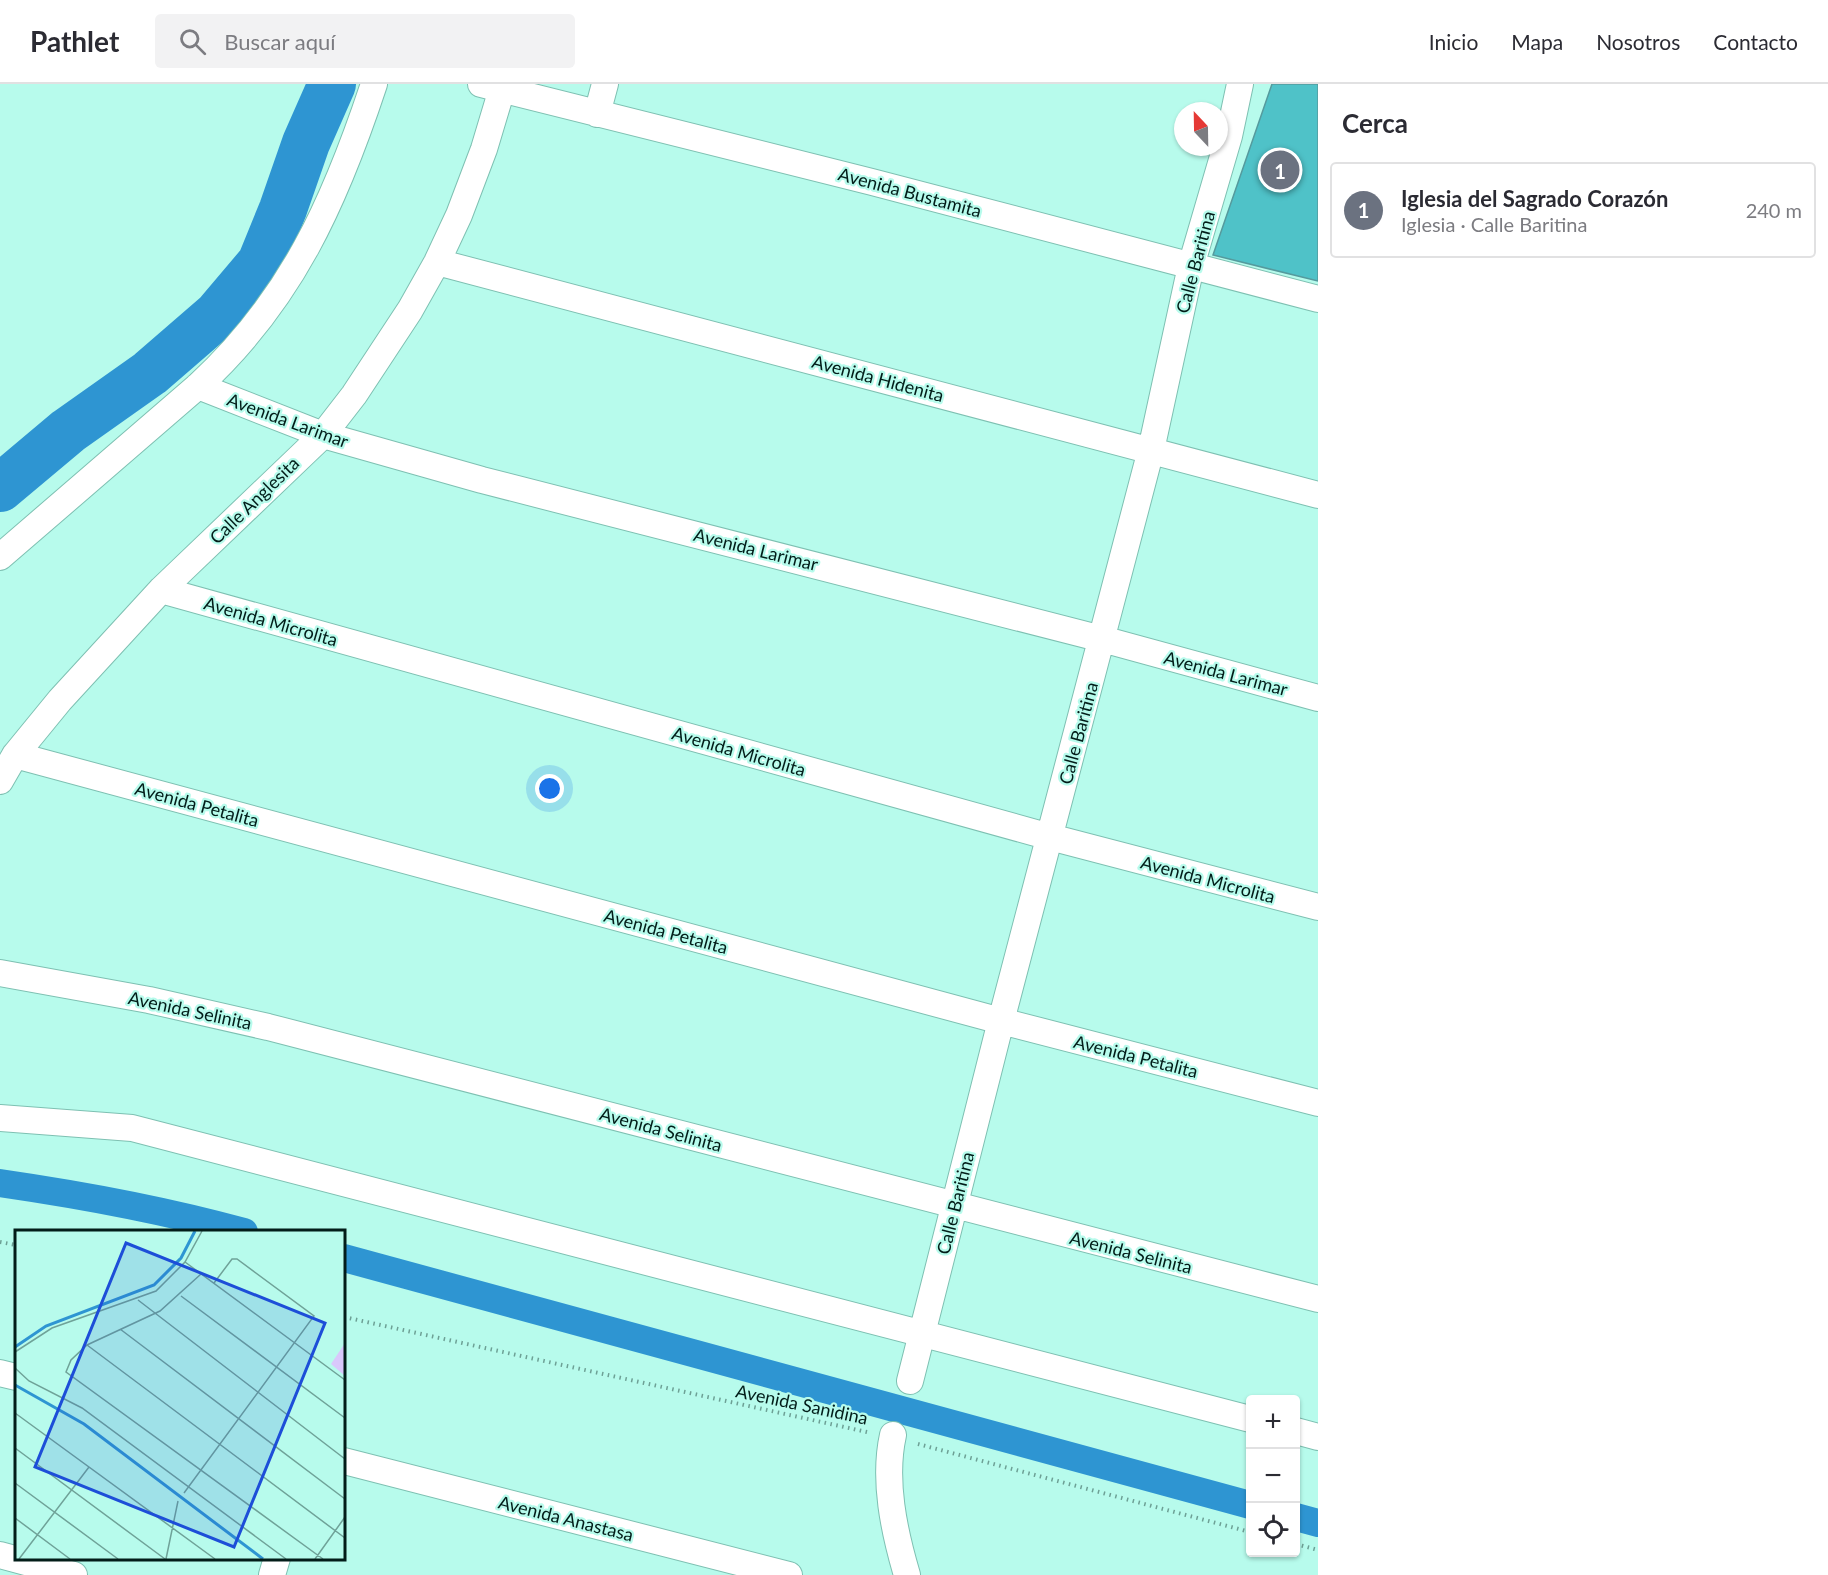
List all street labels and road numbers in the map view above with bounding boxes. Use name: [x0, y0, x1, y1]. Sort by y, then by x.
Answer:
street label: Avenida Bustamita: [836, 162, 984, 222]
street label: Calle Baritina: [1171, 208, 1219, 316]
street label: Avenida Hidenita: [810, 350, 946, 406]
street label: Avenida Larimar: [224, 388, 352, 452]
street label: Calle Anglesita: [205, 452, 303, 548]
street label: Avenida Larimar: [692, 523, 821, 575]
street label: Avenida Microlita: [202, 591, 340, 651]
street label: Avenida Larimar: [1162, 646, 1291, 700]
street label: Calle Baritina: [1054, 679, 1102, 787]
street label: Avenida Microlita: [670, 721, 808, 781]
street label: Avenida Petalita: [133, 777, 261, 831]
street label: Avenida Microlita: [1139, 851, 1277, 907]
street label: Avenida Petalita: [602, 904, 730, 958]
street label: Avenida Selinita: [126, 986, 254, 1034]
street label: Avenida Petalita: [1072, 1030, 1200, 1082]
street label: Avenida Selinita: [598, 1102, 724, 1156]
street label: Calle Baritina: [932, 1149, 978, 1257]
street label: Avenida Selinita: [1067, 1226, 1195, 1278]
street label: Avenida Sanidina: [734, 1379, 870, 1429]
street label: Avenida Anastasa: [496, 1491, 636, 1545]

